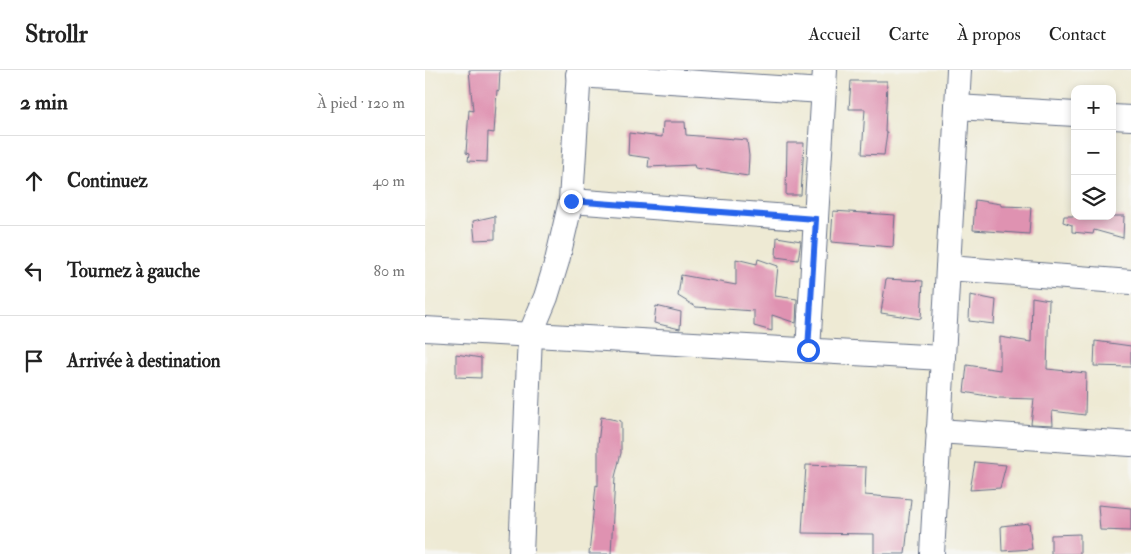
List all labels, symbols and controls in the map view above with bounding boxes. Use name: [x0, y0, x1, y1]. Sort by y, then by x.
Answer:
text: Strollr: [25, 19, 88, 50]
text: Accueil: [808, 23, 861, 46]
text: Carte: [889, 23, 929, 46]
text: À propos: [957, 23, 1021, 46]
text: Contact: [1049, 23, 1106, 46]
map controls: [1071, 85, 1116, 220]
button: +: [1071, 85, 1116, 130]
text: 2 min: [20, 89, 68, 116]
text: À pied · 120 m: [317, 93, 405, 113]
button: −: [1071, 130, 1116, 175]
icon: ahead: [20, 167, 48, 195]
text: Continuez: [67, 169, 148, 193]
text: 40 m: [372, 171, 405, 191]
button: layers: [1071, 175, 1116, 220]
route end: [560, 190, 583, 213]
icon: left: [20, 257, 48, 285]
text: Tournez à gauche: [67, 259, 200, 283]
text: 80 m: [374, 261, 405, 281]
route start: [797, 339, 820, 362]
icon: arrive: [20, 347, 48, 375]
text: Arrivée à destination: [67, 349, 221, 373]

